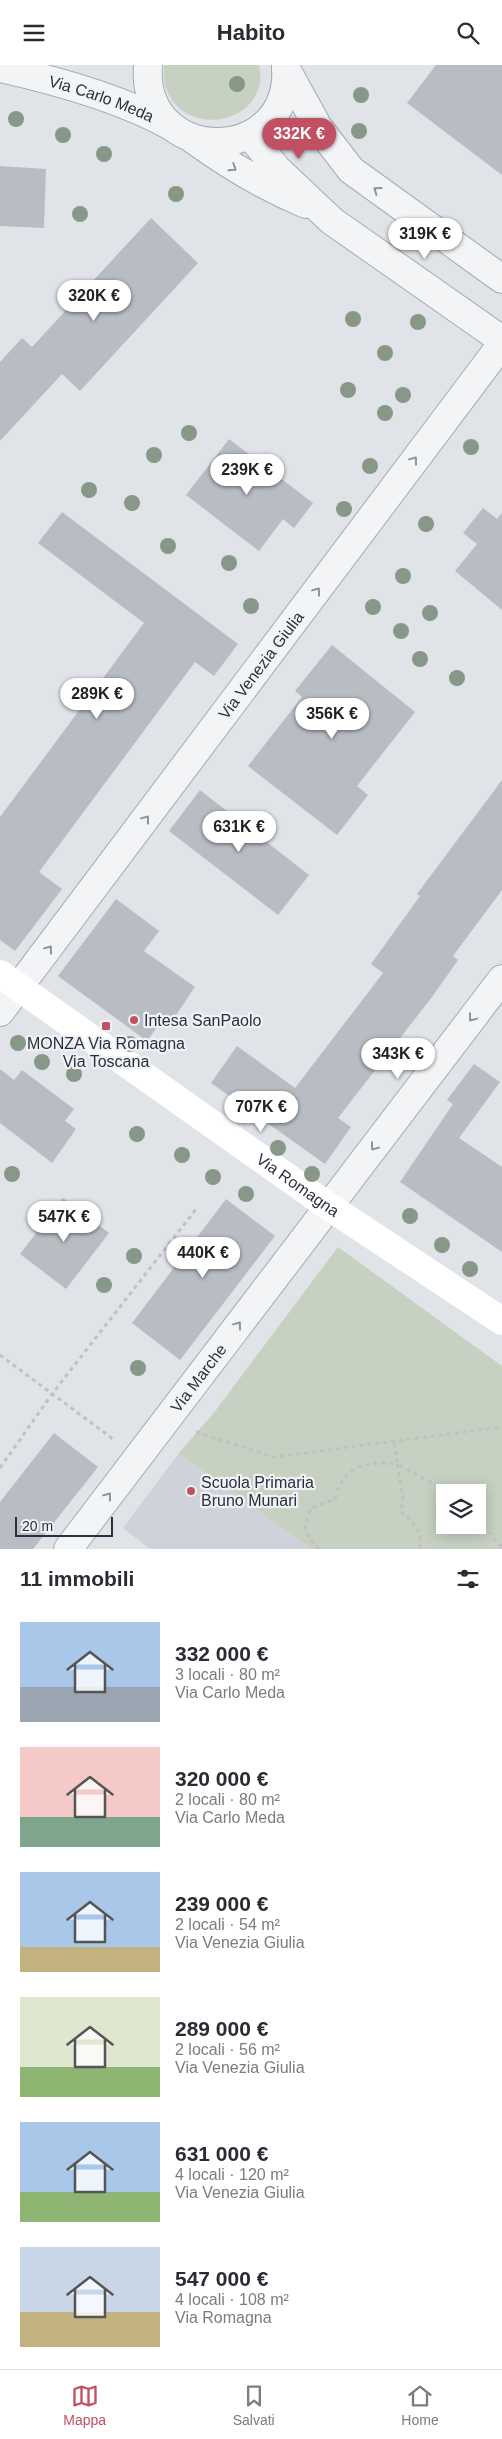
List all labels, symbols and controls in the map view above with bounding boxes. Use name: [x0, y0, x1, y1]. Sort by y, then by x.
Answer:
icon: menu: [20, 19, 48, 47]
icon: search: [454, 19, 482, 47]
text: Habito: [217, 20, 285, 45]
street label: Via Carlo Meda: [47, 72, 157, 125]
pin: 332K €: [258, 117, 340, 160]
text: 332K €: [273, 125, 325, 142]
one-way arrow: [227, 161, 236, 171]
one-way arrow: [373, 187, 383, 196]
pin: 319K €: [384, 217, 466, 260]
text: 319K €: [399, 225, 451, 242]
pin: 320K €: [53, 279, 135, 322]
text: 320K €: [68, 287, 120, 304]
pin: 239K €: [206, 453, 288, 496]
one-way arrow: [408, 456, 417, 466]
text: 239K €: [221, 461, 273, 478]
one-way arrow: [311, 587, 320, 597]
street label: Via Venezia Giulia: [215, 608, 307, 722]
pin: 289K €: [56, 677, 138, 720]
text: 289K €: [71, 685, 123, 702]
pin: 356K €: [291, 697, 373, 740]
text: 356K €: [306, 705, 358, 722]
pin: 631K €: [198, 811, 280, 853]
one-way arrow: [141, 816, 149, 825]
text: 631K €: [213, 818, 265, 835]
one-way arrow: [43, 945, 52, 955]
place label: Intesa SanPaolo: [144, 1012, 262, 1029]
one-way arrow: [470, 1012, 478, 1021]
marker: Intesa SanPaolo: [128, 1014, 140, 1026]
marker: MONZA Via Romagna Via Toscana: [100, 1020, 112, 1032]
place label: MONZA Via Romagna Via Toscana: [27, 1035, 185, 1070]
pin: 343K €: [357, 1037, 439, 1080]
text: 343K €: [372, 1045, 424, 1062]
pin: 707K €: [220, 1091, 302, 1133]
text: 707K €: [235, 1098, 287, 1115]
one-way arrow: [371, 1141, 379, 1150]
street label: Via Romagna: [253, 1150, 342, 1220]
pin: 547K €: [23, 1201, 105, 1243]
text: 547K €: [38, 1208, 90, 1225]
pin: 440K €: [162, 1237, 244, 1279]
text: 440K €: [177, 1244, 229, 1261]
one-way arrow: [232, 1321, 241, 1331]
street label: Via Marche: [167, 1341, 230, 1415]
place label: Scuola Primaria Bruno Munari: [201, 1474, 314, 1509]
map controls: [436, 1484, 486, 1534]
button: layers: [436, 1484, 486, 1534]
marker: Scuola Primaria Bruno Munari: [185, 1485, 197, 1497]
one-way arrow: [102, 1492, 111, 1502]
scale bar: [15, 1514, 112, 1537]
text: 20 m: [22, 1518, 53, 1534]
icon: filters: [454, 1565, 482, 1593]
text: 11 immobili: [20, 1567, 134, 1590]
icon: home: [60, 1642, 120, 1702]
text: 332 000 €: [175, 1642, 268, 1665]
text: 3 locali · 80 m²: [175, 1666, 280, 1683]
text: Via Carlo Meda: [175, 1684, 285, 1701]
icon: home: [60, 1767, 120, 1827]
text: 320 000 €: [175, 1767, 268, 1790]
text: 2 locali · 80 m²: [175, 1791, 280, 1808]
text: Via Carlo Meda: [175, 1809, 285, 1826]
icon: home: [60, 1892, 120, 1952]
text: 239 000 €: [175, 1892, 268, 1915]
text: 2 locali · 54 m²: [175, 1916, 280, 1933]
text: Via Venezia Giulia: [175, 1934, 305, 1951]
icon: home: [60, 2017, 120, 2077]
text: 289 000 €: [175, 2017, 268, 2040]
text: 2 locali · 56 m²: [175, 2041, 280, 2058]
text: Via Venezia Giulia: [175, 2059, 305, 2076]
icon: home: [60, 2142, 120, 2202]
text: 631 000 €: [175, 2142, 268, 2165]
text: 4 locali · 120 m²: [175, 2166, 289, 2183]
text: Via Venezia Giulia: [175, 2184, 305, 2201]
icon: home: [60, 2267, 120, 2327]
text: 547 000 €: [175, 2267, 268, 2290]
text: 4 locali · 108 m²: [175, 2291, 289, 2308]
text: Via Romagna: [175, 2309, 272, 2326]
tab: Mappa: [63, 2382, 106, 2428]
tab: Salvati: [233, 2382, 275, 2428]
tab: Home: [401, 2382, 439, 2428]

